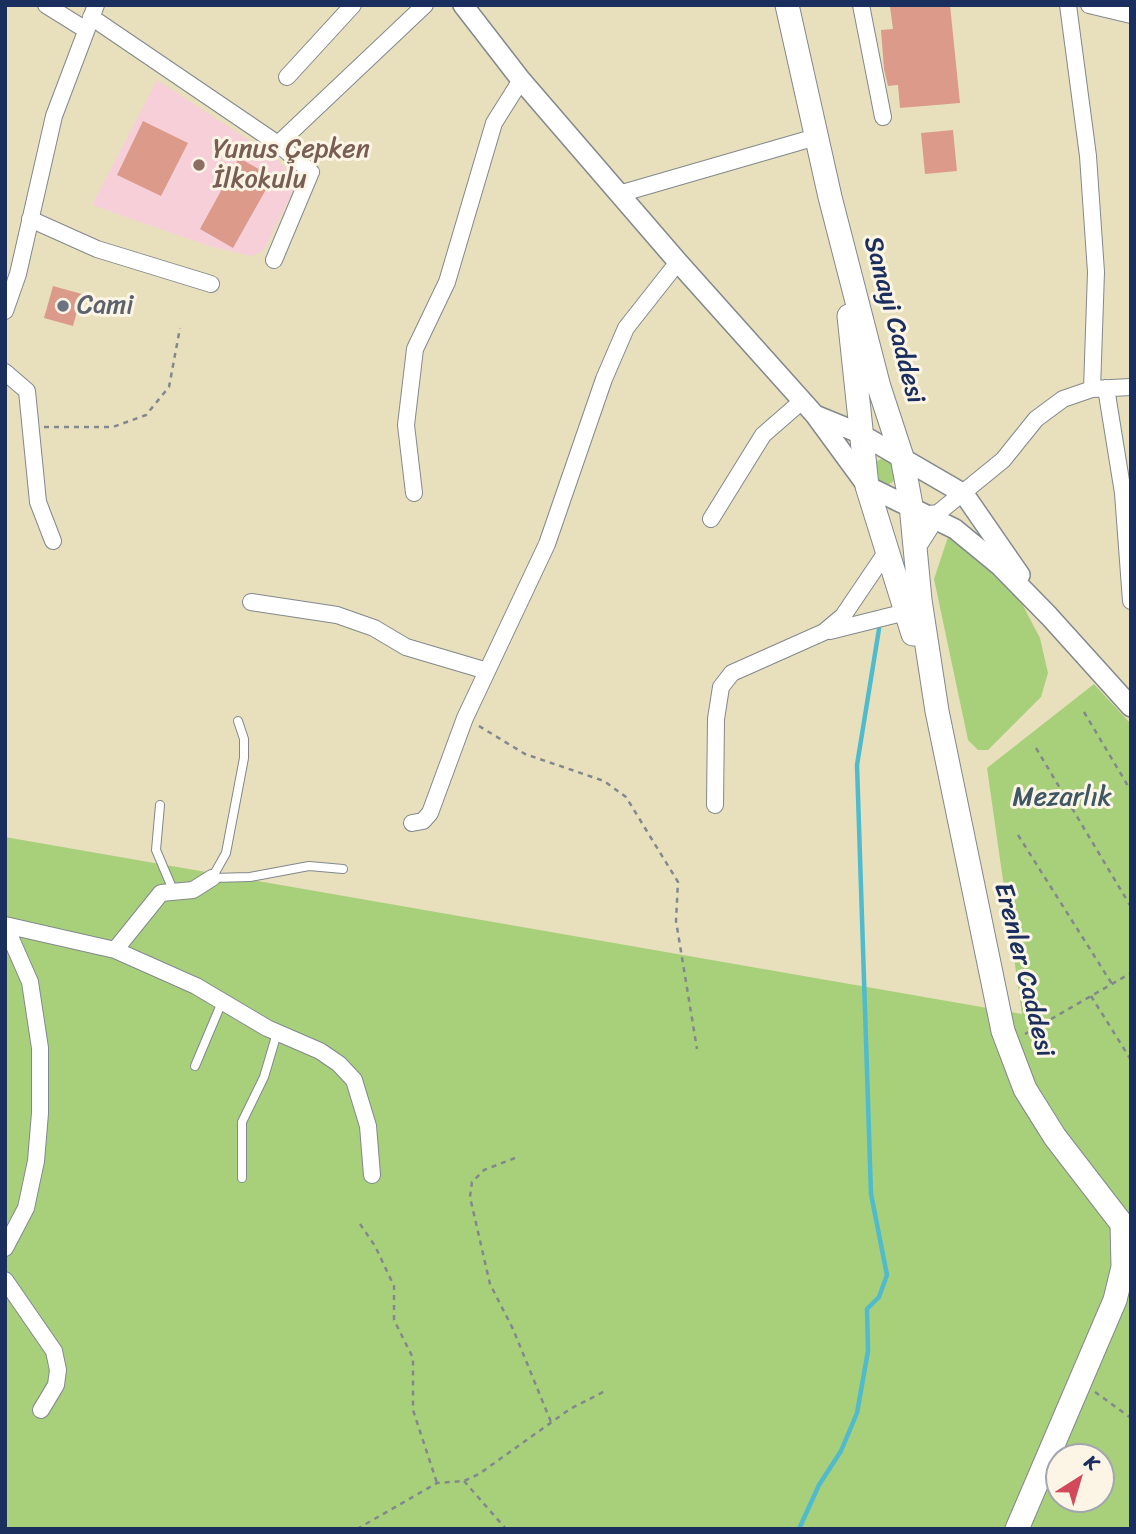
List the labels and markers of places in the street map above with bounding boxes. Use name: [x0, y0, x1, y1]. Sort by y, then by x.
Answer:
place label: Yunus Çepken İlkokulu: [213, 134, 370, 196]
marker: Yunus Çepken İlkokulu: [191, 157, 207, 173]
place label: Cami: [77, 290, 133, 322]
marker: Cami: [55, 298, 71, 314]

